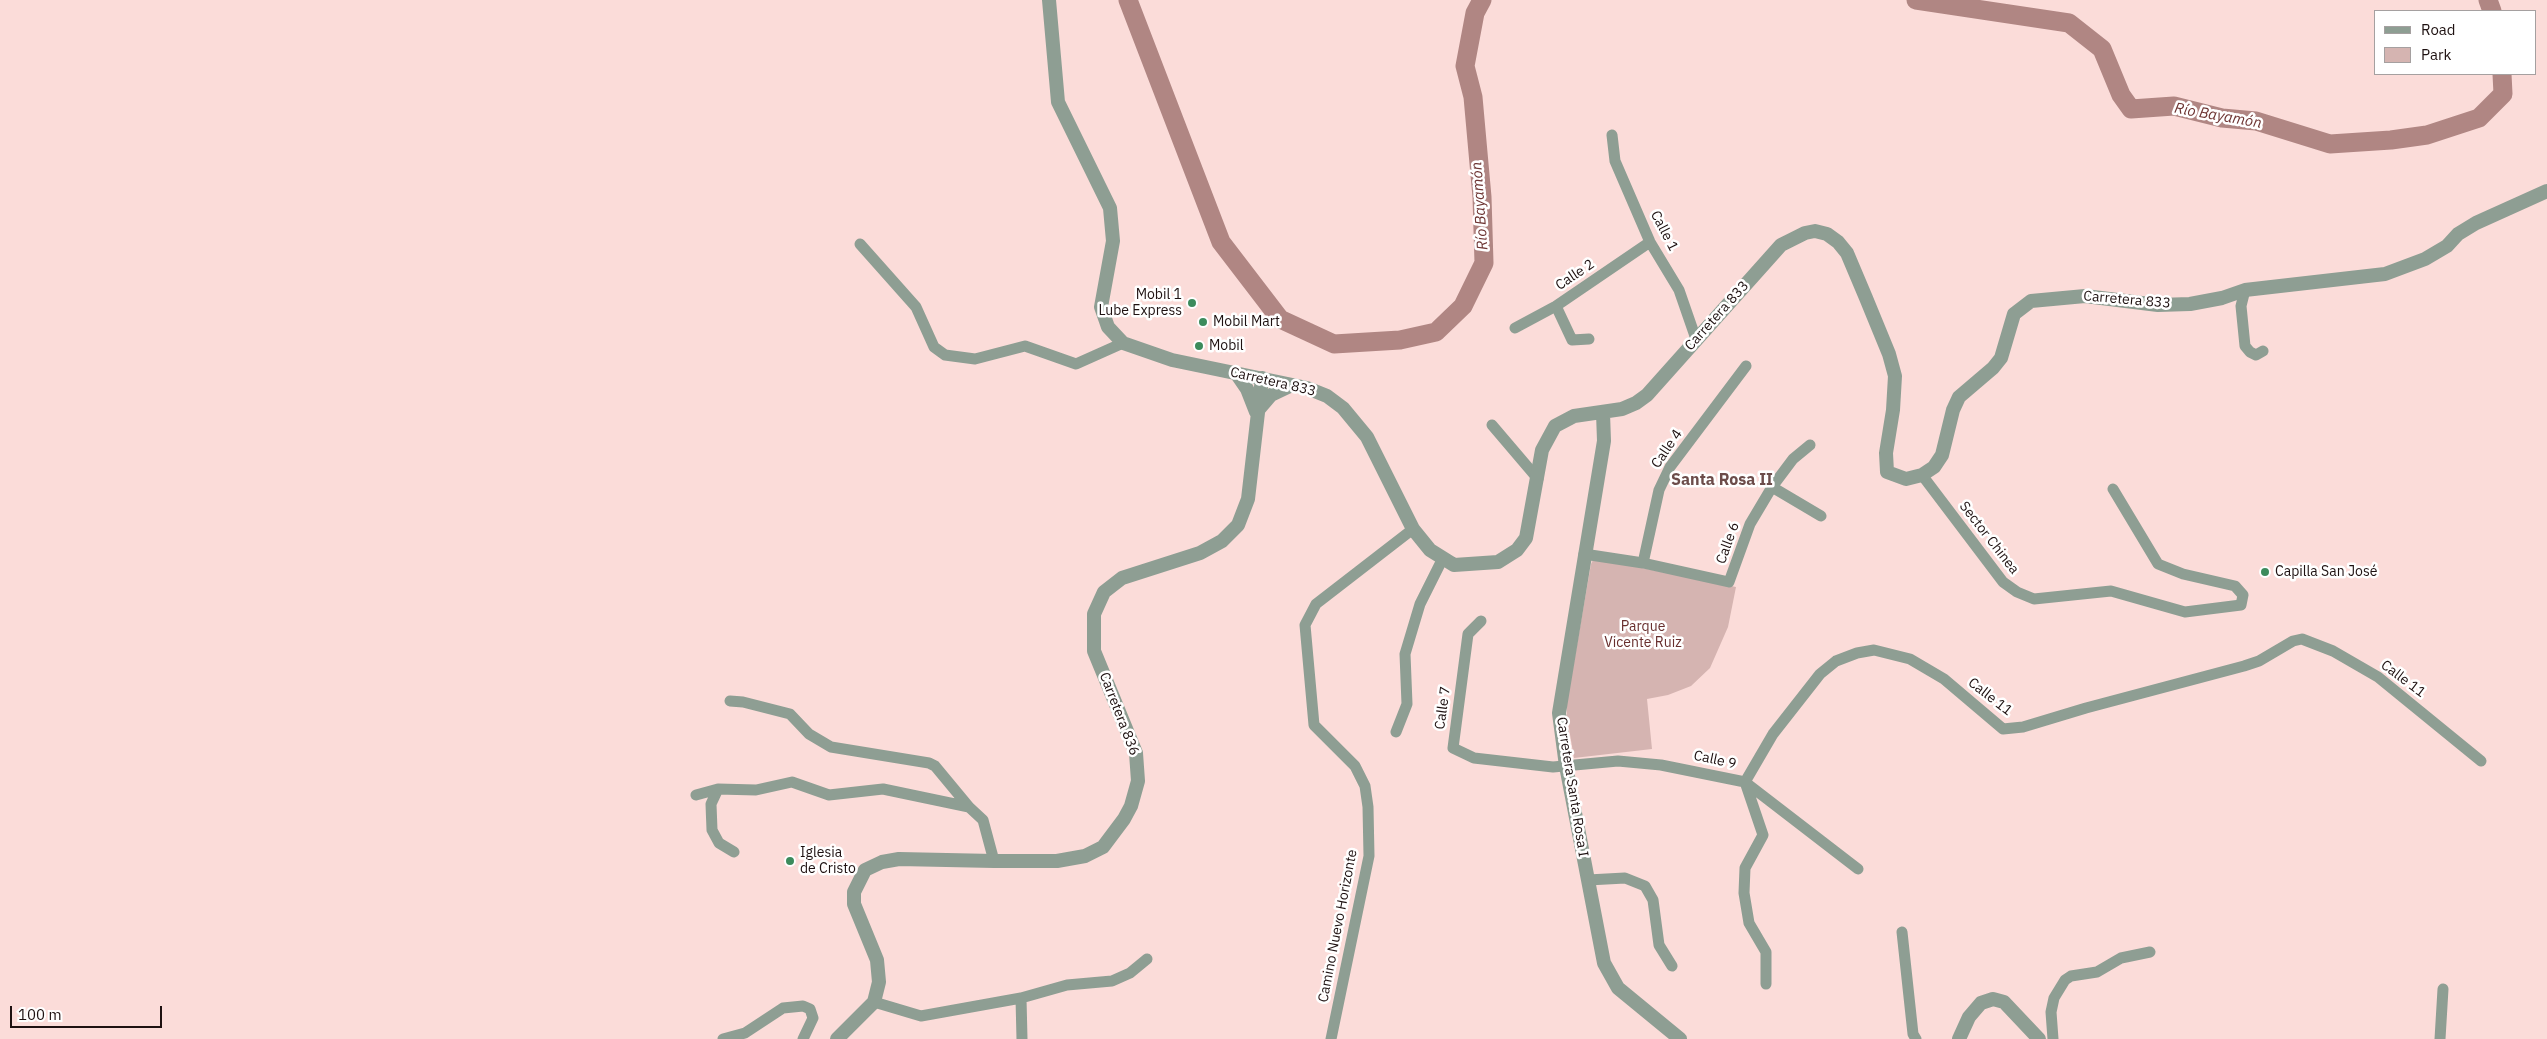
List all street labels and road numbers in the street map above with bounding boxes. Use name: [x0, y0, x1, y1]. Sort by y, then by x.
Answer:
street label: Calle 1: [1647, 208, 1681, 254]
street label: Calle 2: [1552, 256, 1598, 294]
street label: Carretera 833: [1681, 278, 1753, 354]
street label: Carretera 833: [2083, 288, 2171, 312]
street label: Carretera 833: [1228, 364, 1318, 400]
street label: Calle 4: [1648, 426, 1686, 472]
street label: Sector Chinea: [1956, 498, 2022, 578]
street label: Calle 6: [1713, 520, 1743, 566]
street label: Calle 11: [2377, 657, 2429, 701]
street label: Carretera 836: [1095, 670, 1143, 758]
street label: Calle 11: [1965, 675, 2015, 719]
street label: Calle 7: [1432, 685, 1454, 731]
street label: Carretera Santa Rosa I: [1553, 716, 1591, 858]
street label: Calle 9: [1692, 747, 1738, 773]
street label: Camino Nuevo Horizonte: [1315, 848, 1361, 1004]

